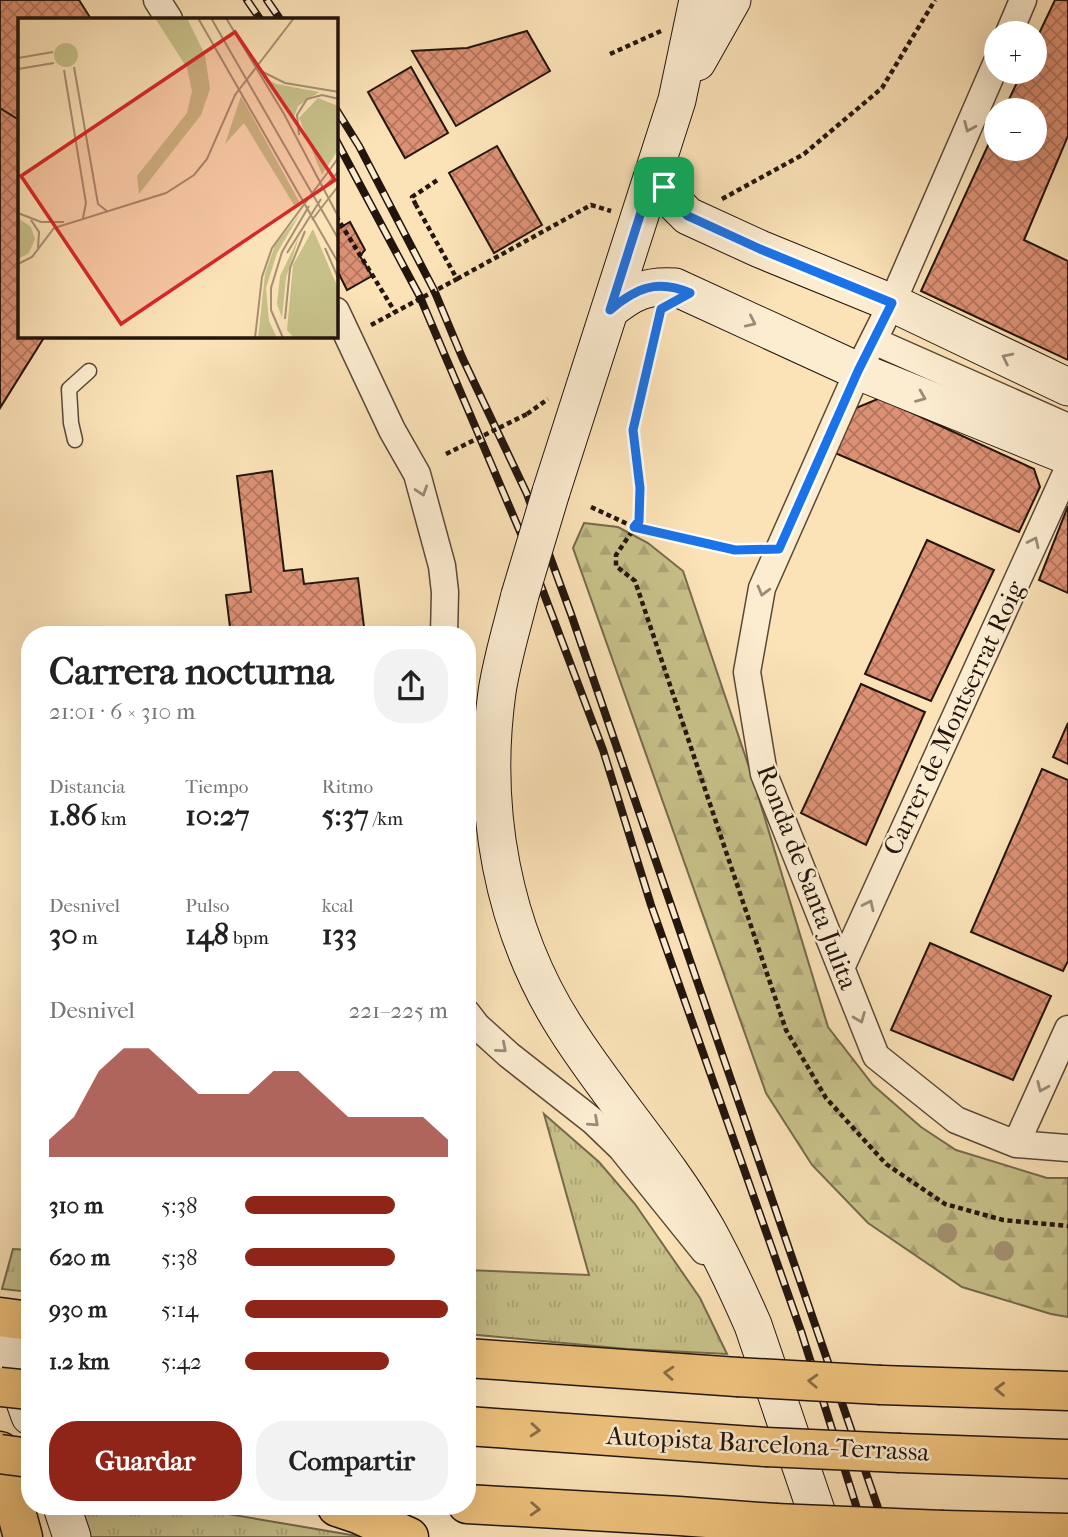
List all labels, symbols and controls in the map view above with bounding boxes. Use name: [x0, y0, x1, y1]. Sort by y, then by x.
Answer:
inset map: [18, 18, 338, 338]
map controls: [984, 21, 1047, 161]
button: +: [984, 21, 1047, 84]
button: −: [984, 98, 1047, 161]
one-way arrow: [963, 119, 977, 132]
pin: [634, 157, 694, 217]
icon: arrive: [645, 168, 683, 206]
one-way arrow: [744, 314, 757, 328]
one-way arrow: [1001, 352, 1014, 366]
one-way arrow: [915, 388, 927, 402]
one-way arrow: [414, 484, 428, 497]
one-way arrow: [1026, 537, 1040, 550]
street label: Carrer de Montserrat Roig: [877, 575, 1032, 860]
one-way arrow: [756, 585, 771, 597]
text: Carrera nocturna: [49, 649, 334, 694]
button: share: [374, 649, 448, 723]
text: 21:01 · 6 × 310 m: [49, 698, 195, 725]
street label: Ronda de Santa Julita: [750, 760, 864, 995]
text: Distancia: [49, 776, 125, 798]
text: Tiempo: [185, 776, 248, 798]
text: Ritmo: [322, 776, 373, 798]
text: 1.86: [49, 798, 97, 833]
text: 10:27: [185, 798, 250, 833]
text: 5:37: [322, 798, 369, 833]
text: km: [97, 808, 126, 830]
text: /km: [369, 808, 403, 830]
text: Desnivel: [49, 895, 120, 917]
text: Pulso: [185, 895, 229, 917]
text: kcal: [322, 895, 354, 917]
one-way arrow: [861, 900, 875, 913]
text: 30: [49, 917, 78, 952]
text: 148: [185, 917, 229, 952]
text: 133: [322, 917, 357, 952]
text: m: [78, 927, 98, 949]
text: bpm: [229, 927, 269, 949]
text: Desnivel: [49, 997, 135, 1024]
text: 221–225 m: [348, 997, 448, 1024]
one-way arrow: [852, 1011, 866, 1023]
one-way arrow: [494, 1040, 507, 1052]
one-way arrow: [1036, 1080, 1050, 1092]
one-way arrow: [586, 1114, 599, 1127]
text: 310 m: [49, 1192, 103, 1219]
text: 5:38: [161, 1192, 198, 1219]
text: 620 m: [49, 1244, 110, 1271]
text: 5:38: [161, 1244, 198, 1271]
text: 930 m: [49, 1296, 107, 1323]
text: 5:14: [161, 1296, 198, 1323]
text: 1.2 km: [49, 1348, 109, 1375]
text: 5:42: [161, 1348, 202, 1375]
one-way arrow: [663, 1366, 674, 1381]
one-way arrow: [807, 1374, 818, 1389]
one-way arrow: [994, 1381, 1005, 1396]
street label: Autopista Barcelona-Terrassa: [605, 1420, 931, 1468]
button: Guardar: [49, 1421, 242, 1501]
button: Compartir: [256, 1421, 448, 1501]
one-way arrow: [530, 1422, 541, 1437]
one-way arrow: [530, 1501, 541, 1516]

